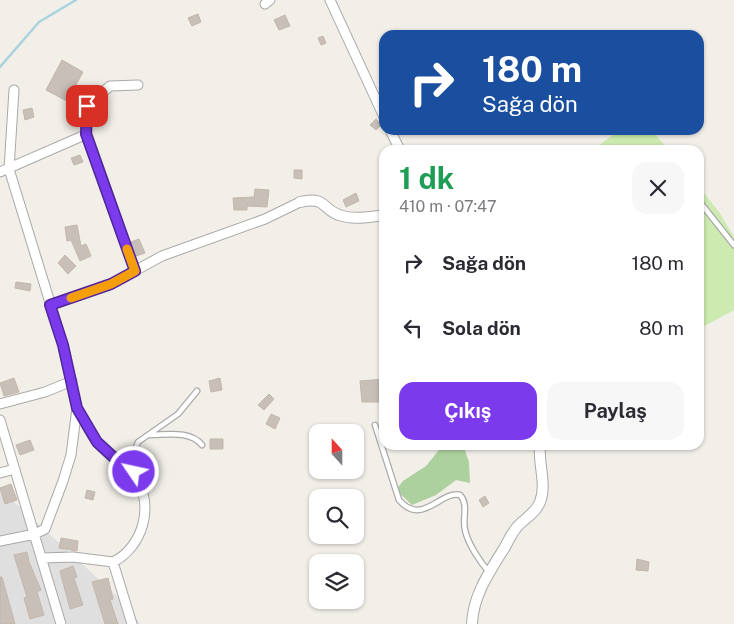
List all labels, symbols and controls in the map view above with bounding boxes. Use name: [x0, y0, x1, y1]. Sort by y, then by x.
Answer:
text: 180 m: [482, 49, 582, 90]
icon: right: [399, 50, 464, 115]
pin: [66, 85, 108, 127]
text: Sağa dön: [482, 91, 578, 117]
icon: arrive: [73, 92, 101, 120]
text: 1 dk: [399, 160, 454, 196]
button: close: [632, 162, 684, 214]
text: 410 m · 07:47: [399, 197, 497, 216]
icon: right: [399, 249, 427, 277]
text: Sağa dön: [442, 252, 526, 274]
text: 180 m: [631, 252, 684, 274]
icon: left: [399, 314, 427, 342]
text: Sola dön: [442, 317, 521, 339]
text: 80 m: [639, 317, 684, 339]
button: Çıkış: [399, 382, 537, 440]
button: Paylaş: [547, 382, 684, 440]
north arrow: [309, 424, 364, 479]
map controls: [309, 424, 364, 609]
position arrow: [107, 445, 159, 497]
button: search: [309, 489, 364, 544]
button: layers: [309, 554, 364, 609]

